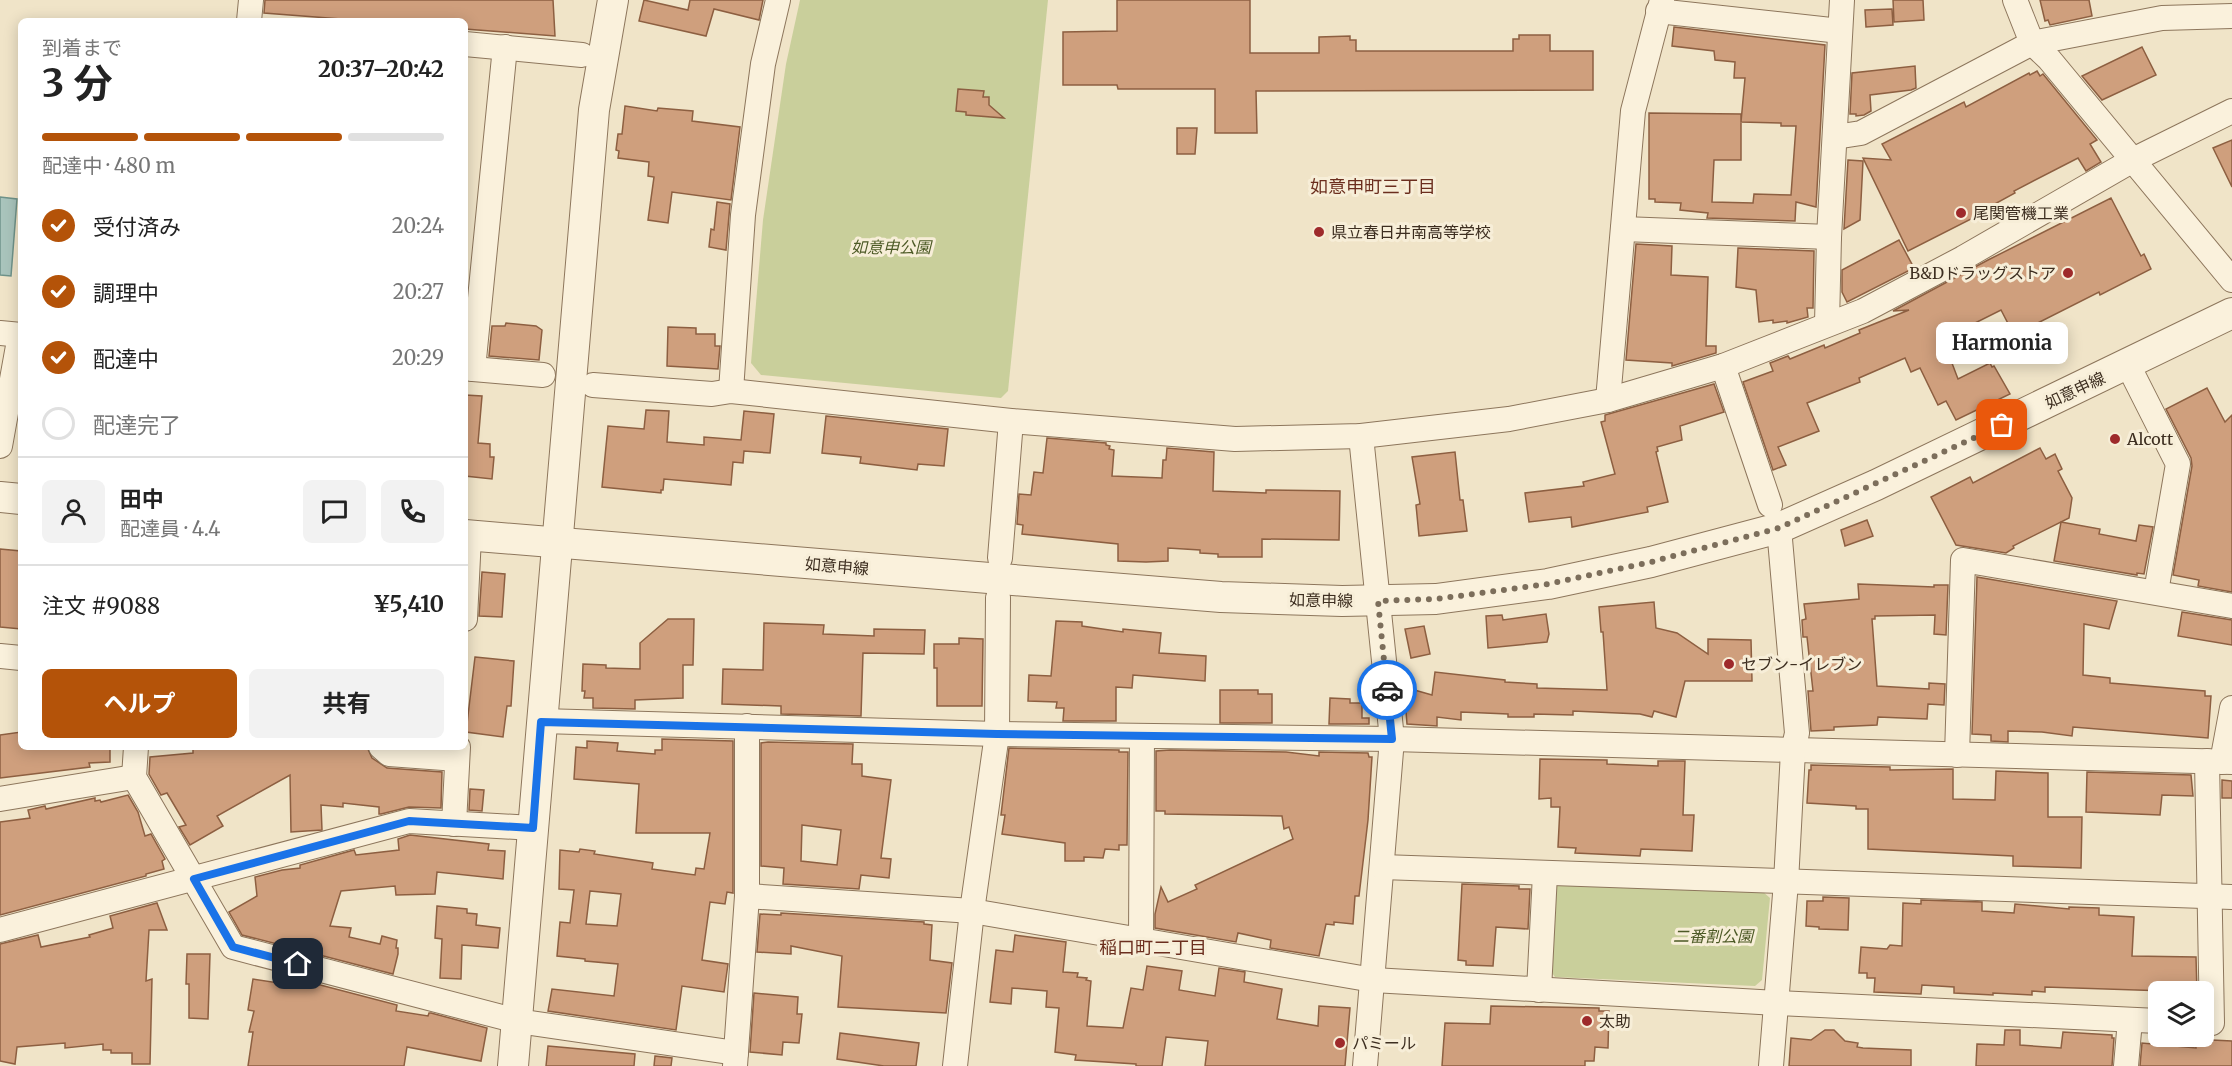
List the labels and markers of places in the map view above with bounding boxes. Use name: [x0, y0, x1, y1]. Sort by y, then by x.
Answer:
place label: 尾関管機工業: [1973, 203, 2069, 223]
marker: 尾関管機工業: [1954, 206, 1968, 220]
place label: 県立春日井南高等学校: [1331, 222, 1491, 242]
marker: 県立春日井南高等学校: [1312, 225, 1326, 239]
place label: B&Dドラッグストア: [1909, 263, 2056, 283]
marker: B&Dドラッグストア: [2061, 266, 2075, 280]
callout: Harmonia: [1936, 323, 2068, 365]
pin: [1976, 399, 2027, 450]
place label: Alcott: [2126, 429, 2174, 449]
marker: Alcott: [2108, 432, 2122, 446]
place label: セブン-イレブン: [1741, 654, 1862, 674]
marker: セブン-イレブン: [1722, 657, 1736, 671]
pin: [272, 938, 323, 989]
place label: 太助: [1599, 1011, 1631, 1031]
marker: 太助: [1580, 1014, 1594, 1028]
place label: パミール: [1352, 1033, 1416, 1053]
marker: パミール: [1333, 1036, 1347, 1050]

